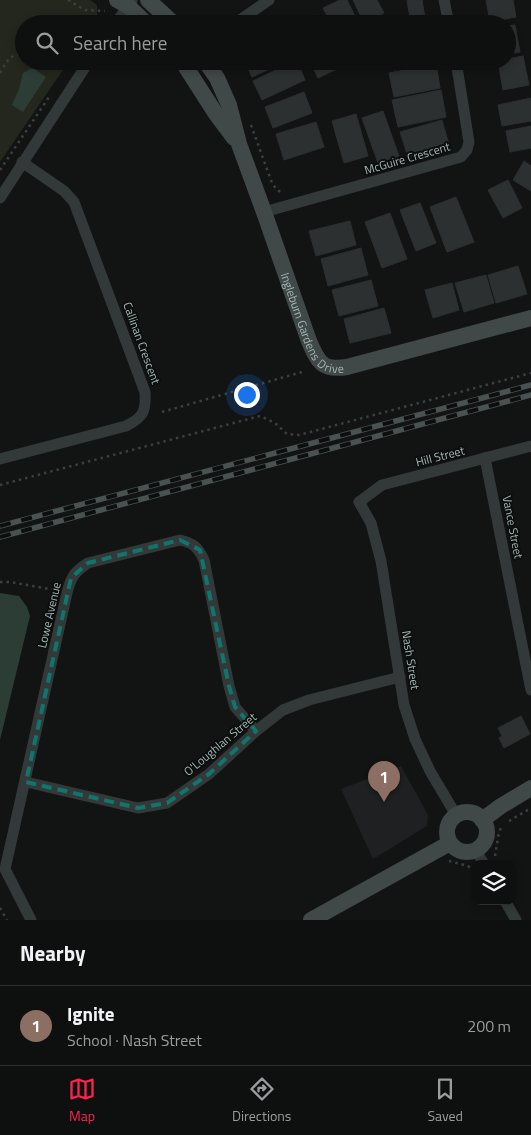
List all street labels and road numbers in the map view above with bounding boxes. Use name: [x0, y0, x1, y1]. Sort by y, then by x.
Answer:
street label: McGuire Crescent: [362, 136, 453, 179]
street label: Ingleburn Gardens Drive: [276, 270, 344, 378]
street label: Callinan Crescent: [118, 299, 166, 388]
street label: Hill Street: [414, 441, 467, 471]
street label: Vance Street: [498, 494, 529, 561]
street label: Lowe Avenue: [32, 580, 66, 650]
street label: Nash Street: [397, 629, 425, 692]
street label: O'Loughlan Street: [179, 707, 261, 780]

